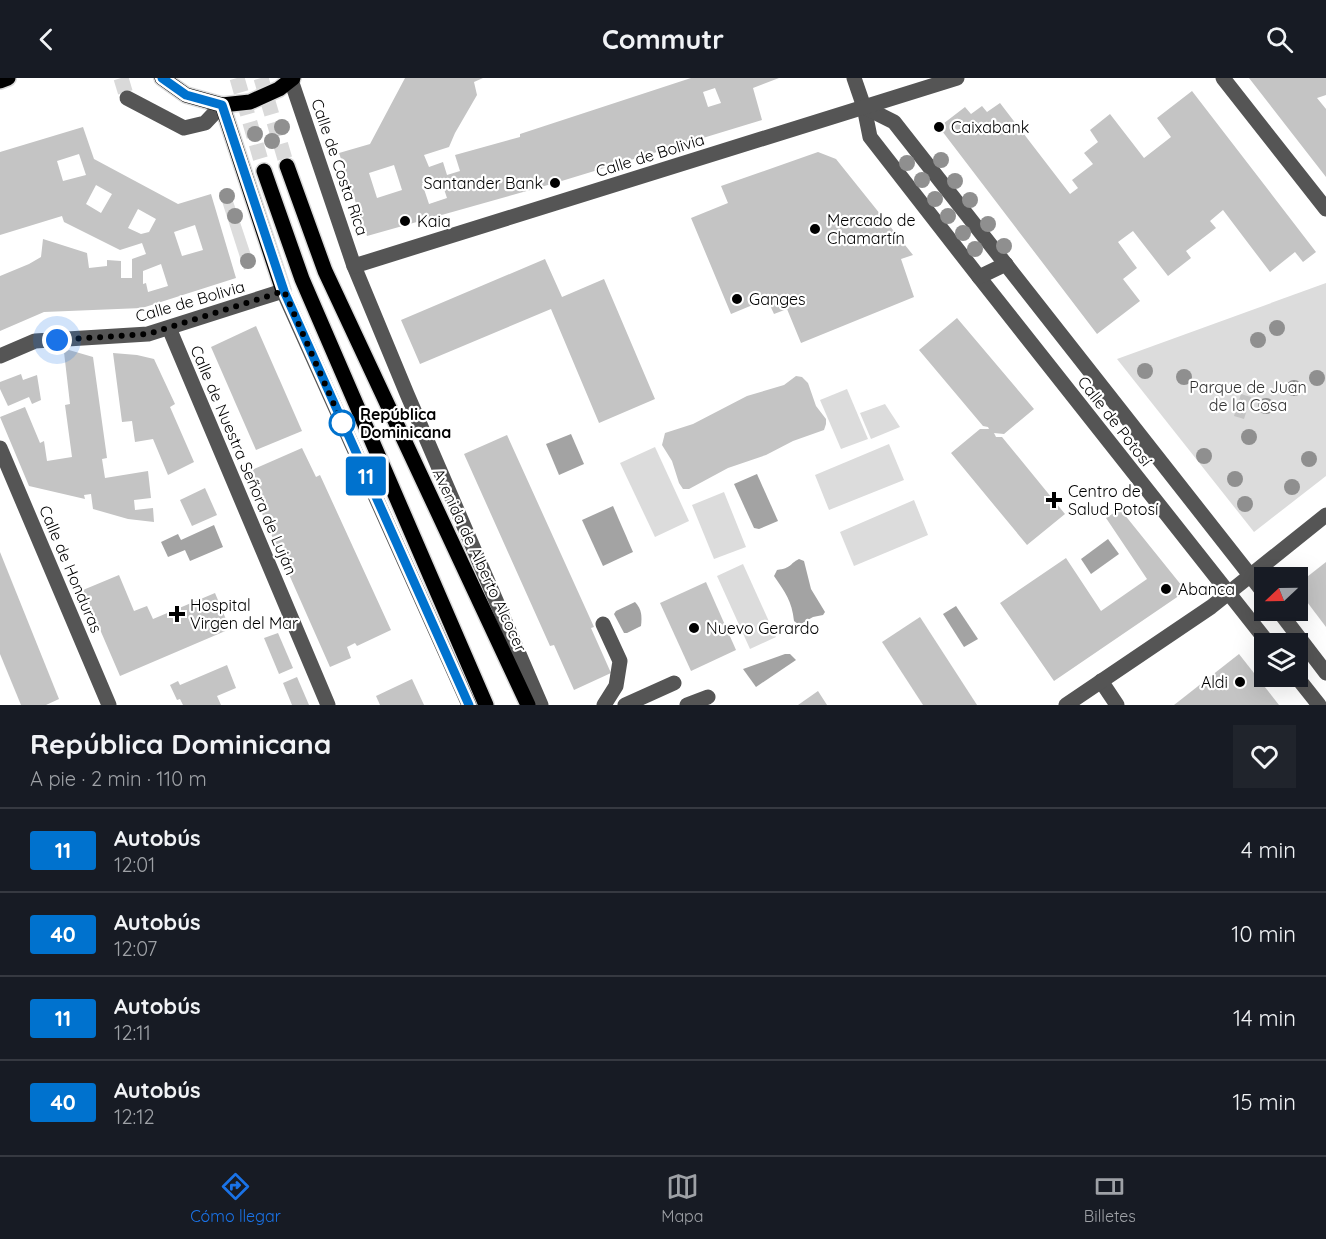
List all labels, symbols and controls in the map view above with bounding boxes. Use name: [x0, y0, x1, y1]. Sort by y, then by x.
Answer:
text: Commutr: [602, 22, 724, 56]
icon: back: [30, 23, 63, 56]
icon: search: [1263, 23, 1296, 56]
street label: Calle de Costa Rica: [307, 96, 373, 238]
place label: Caixabank: [951, 117, 1029, 137]
marker: Caixabank: [932, 120, 946, 134]
street label: Calle de Bolivia: [593, 129, 707, 181]
place label: Santander Bank: [424, 173, 543, 193]
marker: Santander Bank: [548, 176, 562, 190]
place label: Mercado de Chamartín: [827, 210, 916, 248]
place label: Kaia: [417, 211, 451, 231]
marker: Kaia: [398, 214, 412, 228]
marker: Mercado de Chamartín: [808, 222, 822, 236]
street label: Calle de Bolivia: [133, 276, 247, 326]
place label: Ganges: [749, 289, 806, 309]
marker: Ganges: [730, 292, 744, 306]
your location: [42, 325, 72, 355]
street label: Calle de Nuestra Señora de Luján: [186, 342, 302, 578]
street label: Calle de Potosí: [1074, 372, 1157, 470]
park label: Parque de Juan de la Cosa: [1189, 377, 1307, 415]
place label: República Dominicana: [360, 404, 451, 442]
marker: República Dominicana: [329, 410, 355, 436]
line badge: 11: [339, 456, 393, 496]
text: 11: [358, 463, 374, 489]
street label: Avenida de Alberto Alcocer: [429, 465, 531, 655]
place label: Centro de Salud Potosí: [1068, 481, 1159, 519]
marker: Centro de Salud Potosí: [1045, 491, 1063, 509]
street label: Calle de Honduras: [35, 502, 107, 636]
north arrow: [1254, 567, 1308, 621]
map controls: [1254, 567, 1308, 687]
place label: Abanca: [1178, 579, 1235, 599]
marker: Abanca: [1159, 582, 1173, 596]
place label: Hospital Virgen del Mar: [190, 595, 298, 633]
marker: Hospital Virgen del Mar: [168, 605, 186, 623]
place label: Nuevo Gerardo: [706, 618, 819, 638]
marker: Nuevo Gerardo: [687, 621, 701, 635]
button: layers: [1254, 633, 1308, 687]
place label: Aldi: [1201, 672, 1228, 692]
marker: Aldi: [1233, 675, 1247, 689]
button: heart: [1233, 725, 1296, 788]
text: República Dominicana: [30, 726, 331, 761]
text: A pie · 2 min · 110 m: [30, 766, 207, 791]
text: Autobús: [114, 824, 201, 852]
text: 4 min: [1241, 836, 1296, 864]
text: 11: [55, 837, 71, 863]
text: 12:01: [114, 852, 156, 877]
text: Autobús: [114, 908, 201, 936]
text: 10 min: [1231, 920, 1296, 948]
text: 40: [50, 921, 76, 947]
text: 12:07: [114, 936, 157, 961]
text: Autobús: [114, 992, 201, 1020]
text: 14 min: [1233, 1004, 1296, 1032]
text: 11: [55, 1005, 71, 1031]
text: 12:11: [114, 1020, 151, 1045]
text: Autobús: [114, 1076, 201, 1104]
text: 15 min: [1232, 1088, 1296, 1116]
text: 40: [50, 1089, 76, 1115]
text: 12:12: [114, 1104, 155, 1129]
tab: Cómo llegar: [190, 1170, 281, 1226]
tab: Mapa: [661, 1170, 704, 1226]
tab: Billetes: [1084, 1170, 1136, 1226]

